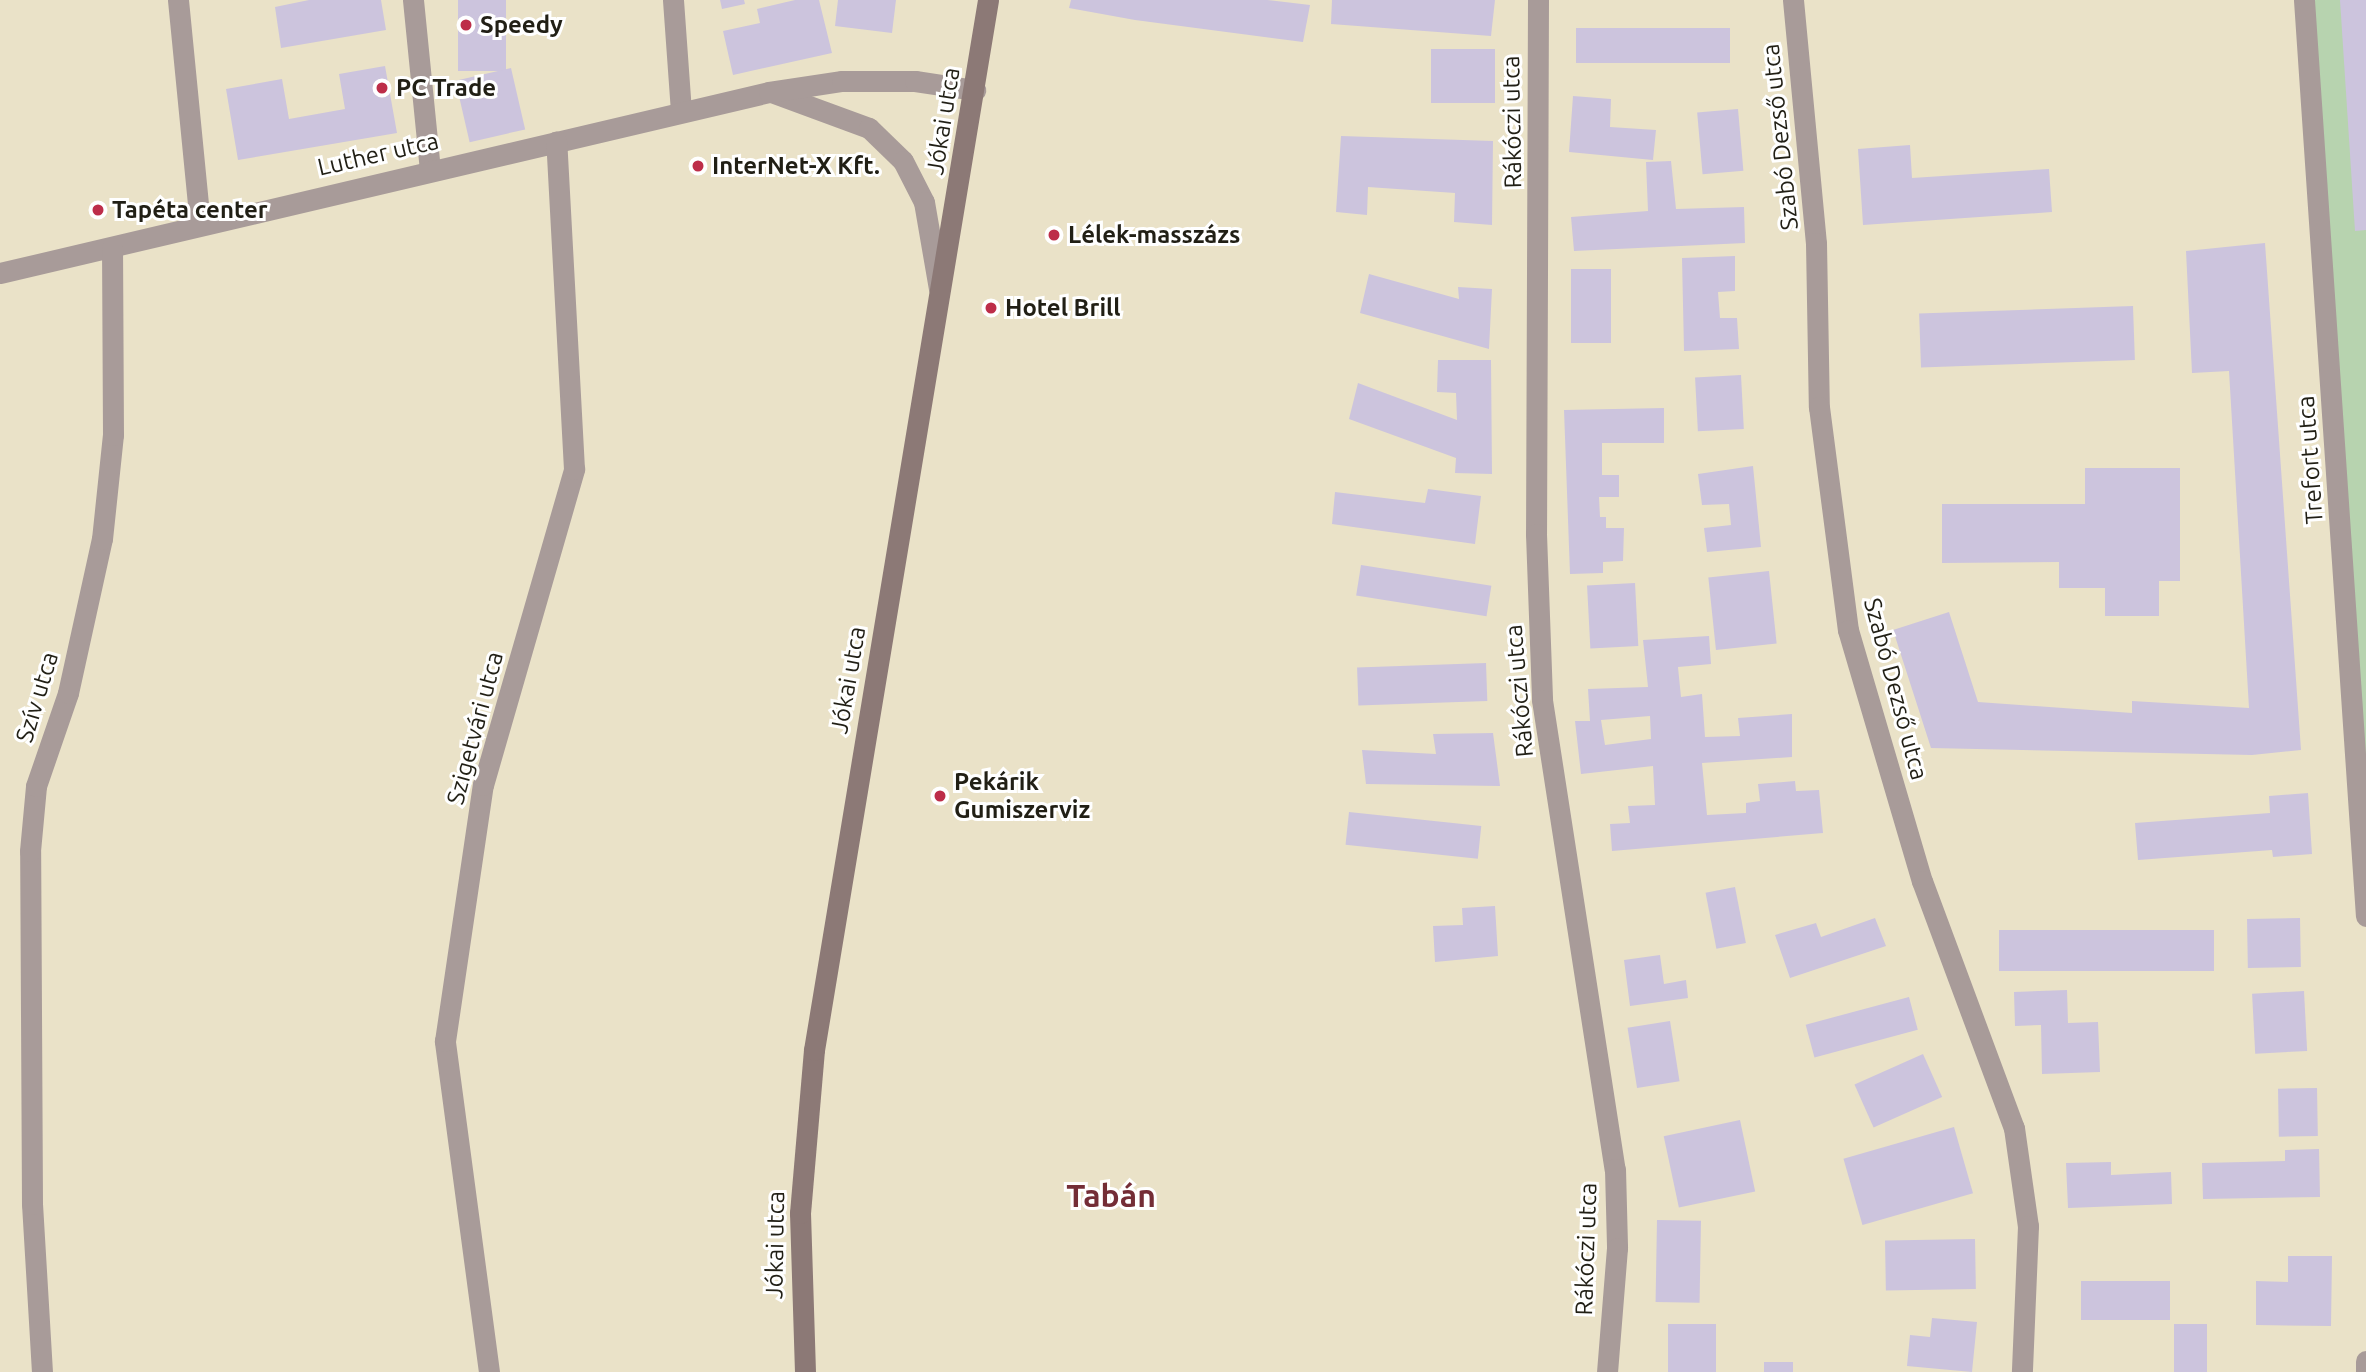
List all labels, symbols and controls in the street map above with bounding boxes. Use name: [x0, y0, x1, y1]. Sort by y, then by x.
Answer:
place label: Speedy: [480, 11, 563, 39]
marker: Speedy: [458, 17, 474, 33]
street label: Szabó Dezső utca: [1756, 42, 1804, 232]
street label: Rákóczi utca: [1496, 55, 1528, 189]
street label: Jókai utca: [920, 65, 966, 177]
place label: PC Trade: [396, 74, 496, 102]
marker: PC Trade: [374, 80, 390, 96]
street label: Luther utca: [315, 126, 441, 182]
place label: InterNet-X Kft.: [712, 152, 880, 180]
marker: InterNet-X Kft.: [690, 158, 706, 174]
place label: Tapéta center: [112, 196, 268, 224]
marker: Tapéta center: [90, 202, 106, 218]
place label: Lélek-masszázs: [1068, 221, 1240, 249]
marker: Lélek-masszázs: [1046, 227, 1062, 243]
place label: Hotel Brill: [1005, 294, 1121, 322]
marker: Hotel Brill: [983, 300, 999, 316]
street label: Trefort utca: [2291, 395, 2329, 525]
street label: Szabó Dezső utca: [1858, 595, 1934, 783]
street label: Jókai utca: [824, 624, 872, 736]
street label: Rákóczi utca: [1499, 624, 1539, 758]
street label: Szív utca: [10, 648, 64, 746]
street label: Szigetvári utca: [441, 648, 509, 808]
place label: Pekárik Gumiszerviz: [954, 768, 1090, 824]
marker: Pekárik Gumiszerviz: [932, 788, 948, 804]
district label: Tabán: [1066, 1176, 1156, 1214]
street label: Rákóczi utca: [1569, 1182, 1603, 1316]
street label: Jókai utca: [760, 1191, 790, 1299]

